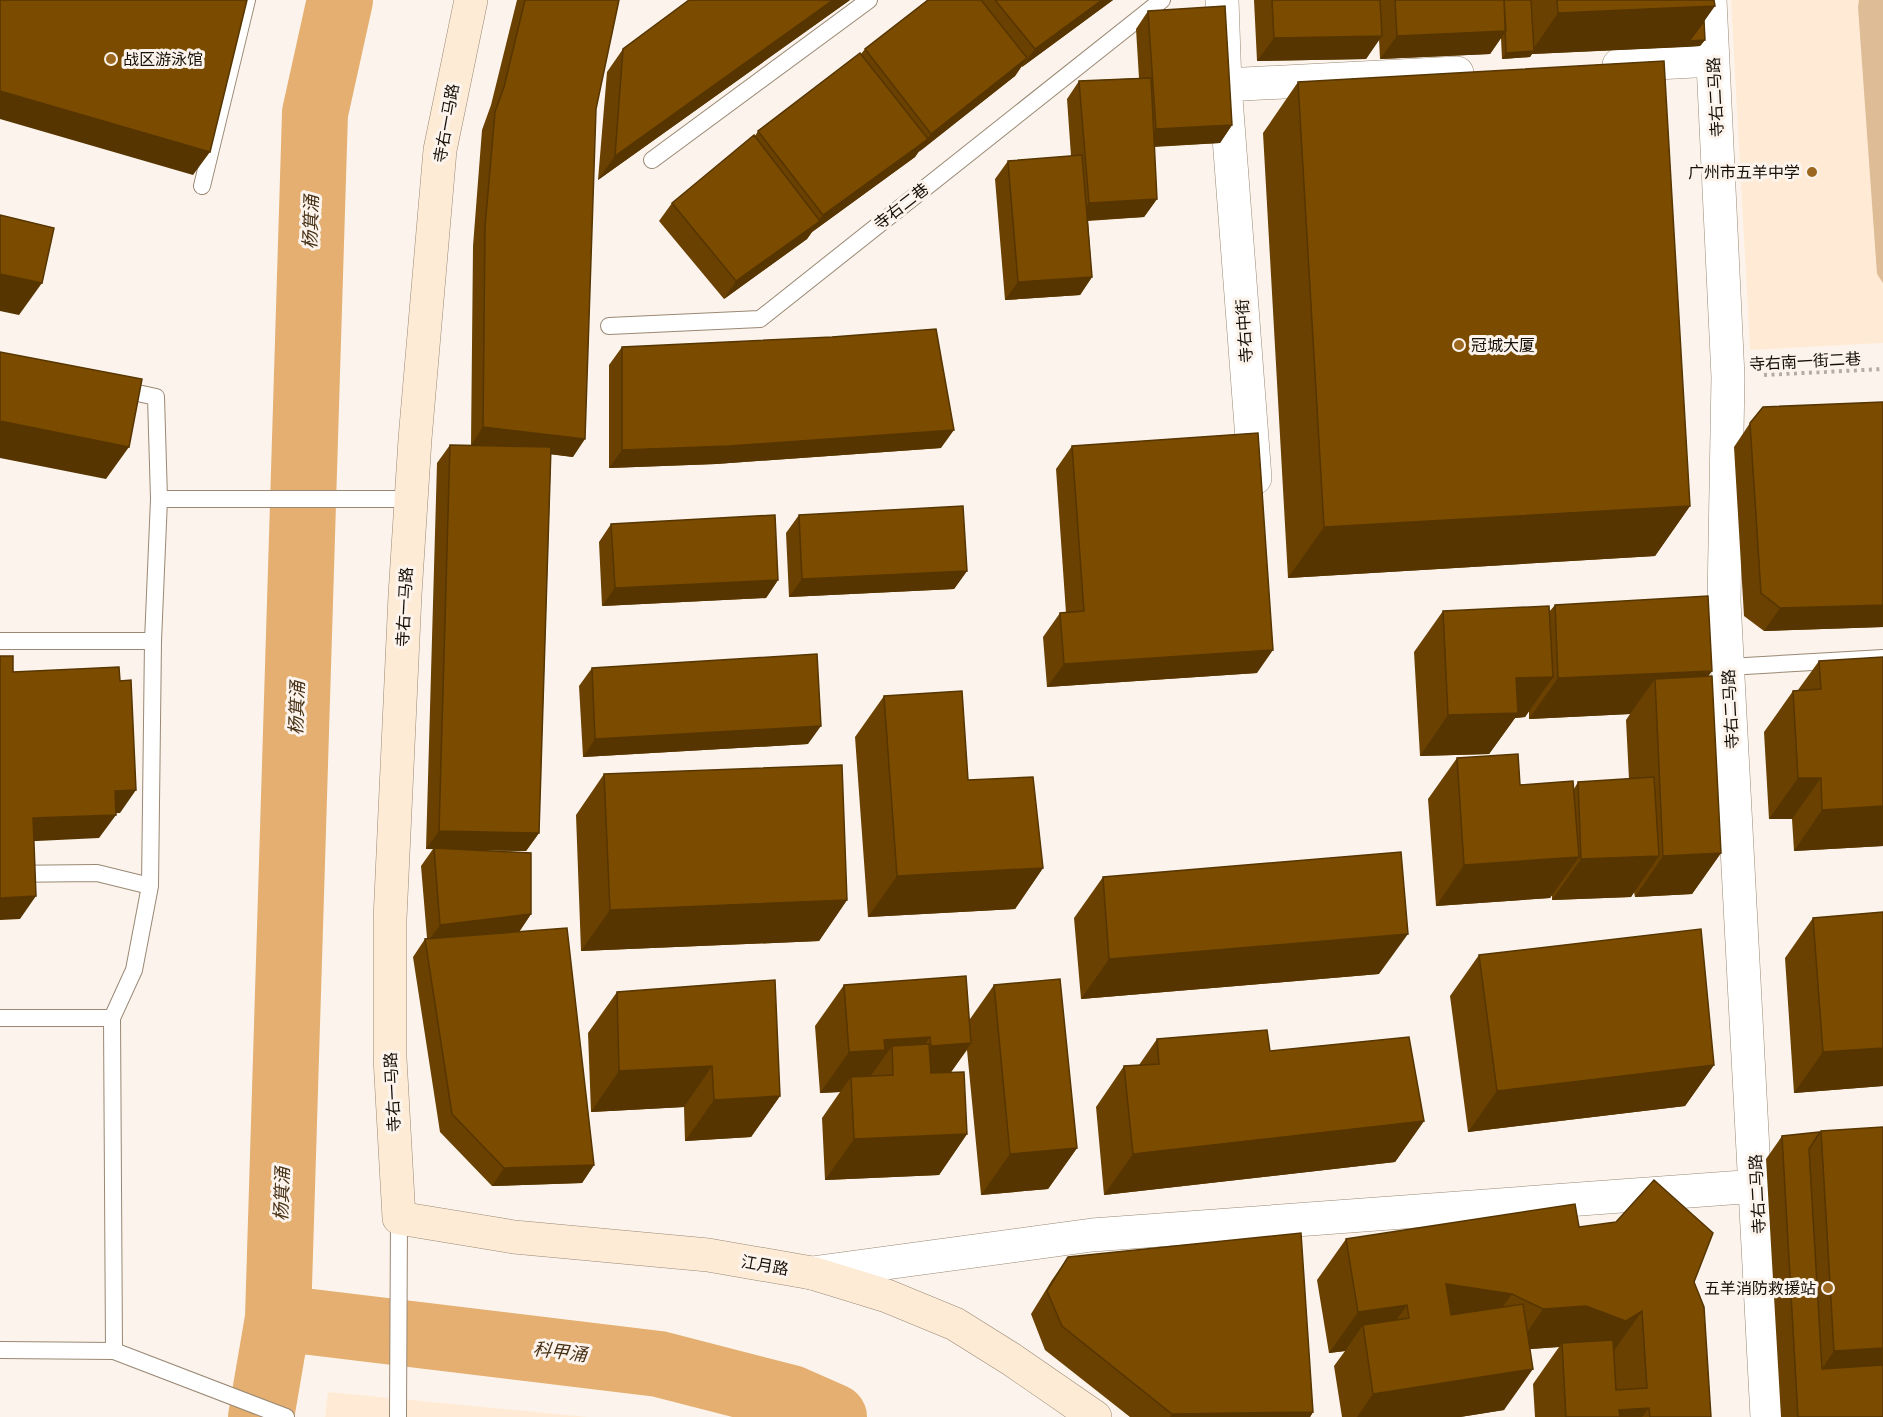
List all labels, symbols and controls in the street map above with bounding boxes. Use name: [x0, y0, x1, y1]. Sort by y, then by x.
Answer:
place label: 战区游泳馆: [123, 49, 203, 68]
marker: 战区游泳馆: [104, 52, 118, 66]
street label: 寺右二马路: [1703, 57, 1726, 137]
street label: 寺右一马路: [429, 82, 462, 164]
place label: 广州市五羊中学: [1688, 162, 1800, 181]
marker: 广州市五羊中学: [1805, 165, 1819, 179]
street label: 寺右二巷: [870, 178, 932, 233]
water label: 杨箕涌: [298, 193, 322, 249]
street label: 寺右中街: [1232, 298, 1255, 364]
place label: 冠城大厦: [1471, 335, 1535, 354]
marker: 冠城大厦: [1452, 338, 1466, 352]
street label: 寺右南一街二巷: [1749, 348, 1861, 373]
street label: 寺右一马路: [392, 567, 415, 647]
street label: 寺右二马路: [1718, 669, 1741, 749]
water label: 杨箕涌: [284, 679, 308, 735]
street label: 寺右一马路: [380, 1052, 403, 1132]
street label: 寺右二马路: [1745, 1154, 1768, 1234]
water label: 杨箕涌: [269, 1165, 293, 1221]
street label: 江月路: [740, 1251, 790, 1278]
place label: 五羊消防救援站: [1704, 1278, 1816, 1297]
marker: 五羊消防救援站: [1821, 1281, 1835, 1295]
water label: 科甲涌: [532, 1337, 590, 1365]

